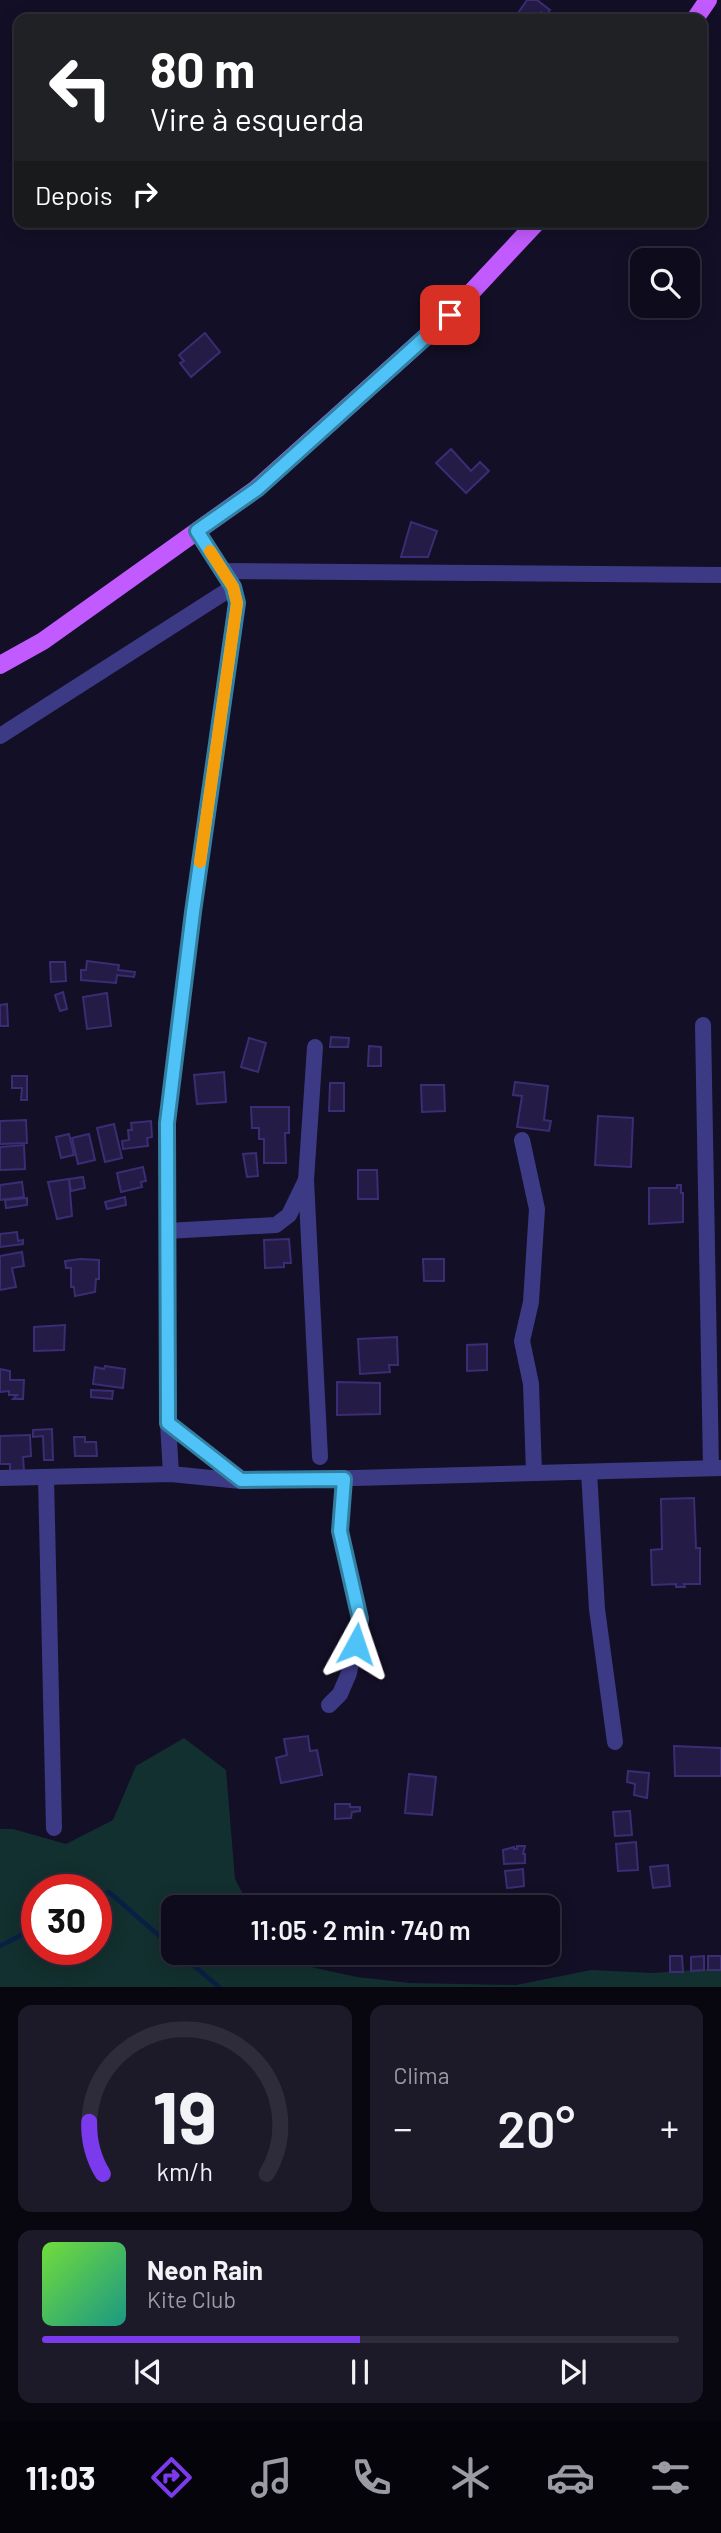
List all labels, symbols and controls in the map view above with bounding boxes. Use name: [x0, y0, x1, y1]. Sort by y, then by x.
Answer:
text: 80 m: [150, 39, 255, 98]
icon: left: [35, 42, 126, 133]
text: Vire à esquerda: [150, 99, 364, 137]
icon: right: [126, 175, 164, 213]
text: Depois: [35, 179, 112, 210]
map controls: [630, 248, 700, 318]
button: search: [630, 248, 700, 318]
pin: [420, 285, 480, 345]
icon: arrive: [431, 296, 469, 334]
position arrow: [319, 1607, 393, 1681]
speed limit sign: 30: [21, 1874, 112, 1965]
text: 11:05 · 2 min · 740 m: [250, 1914, 471, 1945]
text: Clima: [394, 2061, 449, 2089]
text: 19: [153, 2072, 217, 2160]
text: 20°: [497, 2096, 575, 2158]
text: −: [394, 2104, 413, 2150]
text: +: [660, 2104, 679, 2150]
text: km/h: [156, 2156, 213, 2186]
text: Neon Rain: [147, 2254, 263, 2285]
text: Kite Club: [147, 2285, 236, 2313]
icon: previous: [129, 2353, 167, 2391]
icon: pause: [341, 2353, 379, 2391]
icon: next: [554, 2353, 592, 2391]
icon: directions: [147, 2453, 196, 2502]
icon: music: [247, 2453, 296, 2502]
icon: phone: [347, 2453, 396, 2502]
icon: climate: [446, 2453, 495, 2502]
icon: car: [546, 2453, 595, 2502]
icon: filters: [646, 2453, 695, 2502]
text: 11:03: [25, 2458, 96, 2496]

